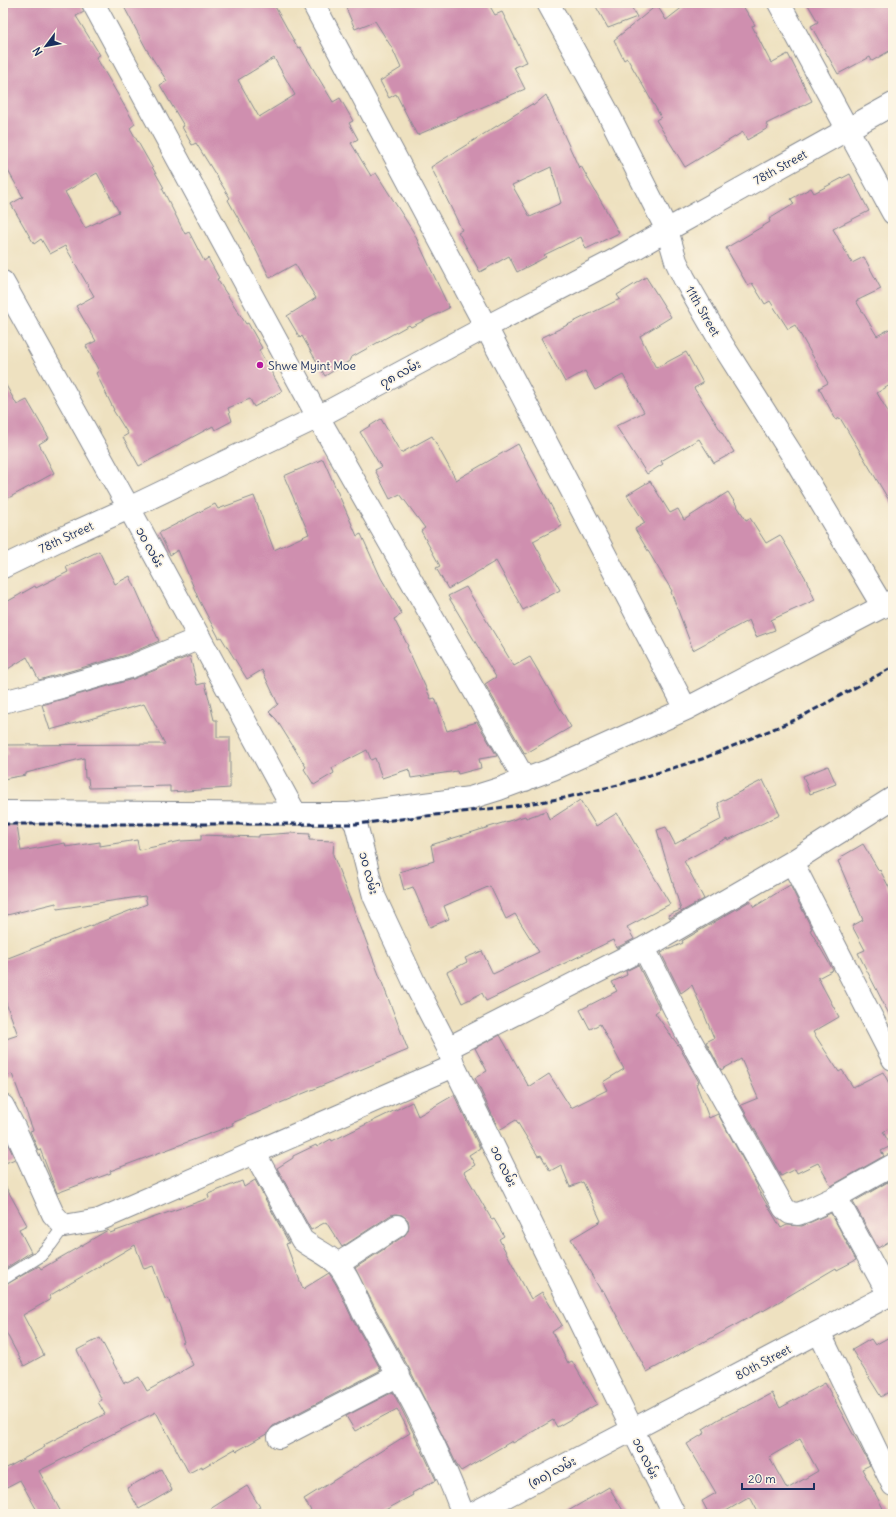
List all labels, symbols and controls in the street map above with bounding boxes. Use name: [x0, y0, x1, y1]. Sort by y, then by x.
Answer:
north arrow: [26, 26, 66, 66]
text: N: [30, 44, 45, 58]
street label: 78th Street: [751, 146, 809, 188]
street label: 11th Street: [683, 283, 723, 339]
street label: ၇၈ လမ်း: [376, 355, 424, 393]
place label: Shwe Myint Moe: [268, 358, 356, 373]
marker: Shwe Myint Moe: [255, 360, 265, 370]
street label: 78th Street: [36, 518, 96, 556]
street label: ၁၀ လမ်း: [133, 524, 168, 570]
street label: ၁၀ လမ်း: [356, 850, 383, 896]
street label: ၁၀ လမ်း: [488, 1143, 521, 1189]
street label: 80th Street: [733, 1341, 793, 1383]
street label: ၁၀ လမ်း: [630, 1435, 663, 1481]
street label: (၈၀) လမ်း: [525, 1452, 578, 1491]
scale bar: [742, 1465, 814, 1491]
text: 20 m: [748, 1471, 776, 1486]

